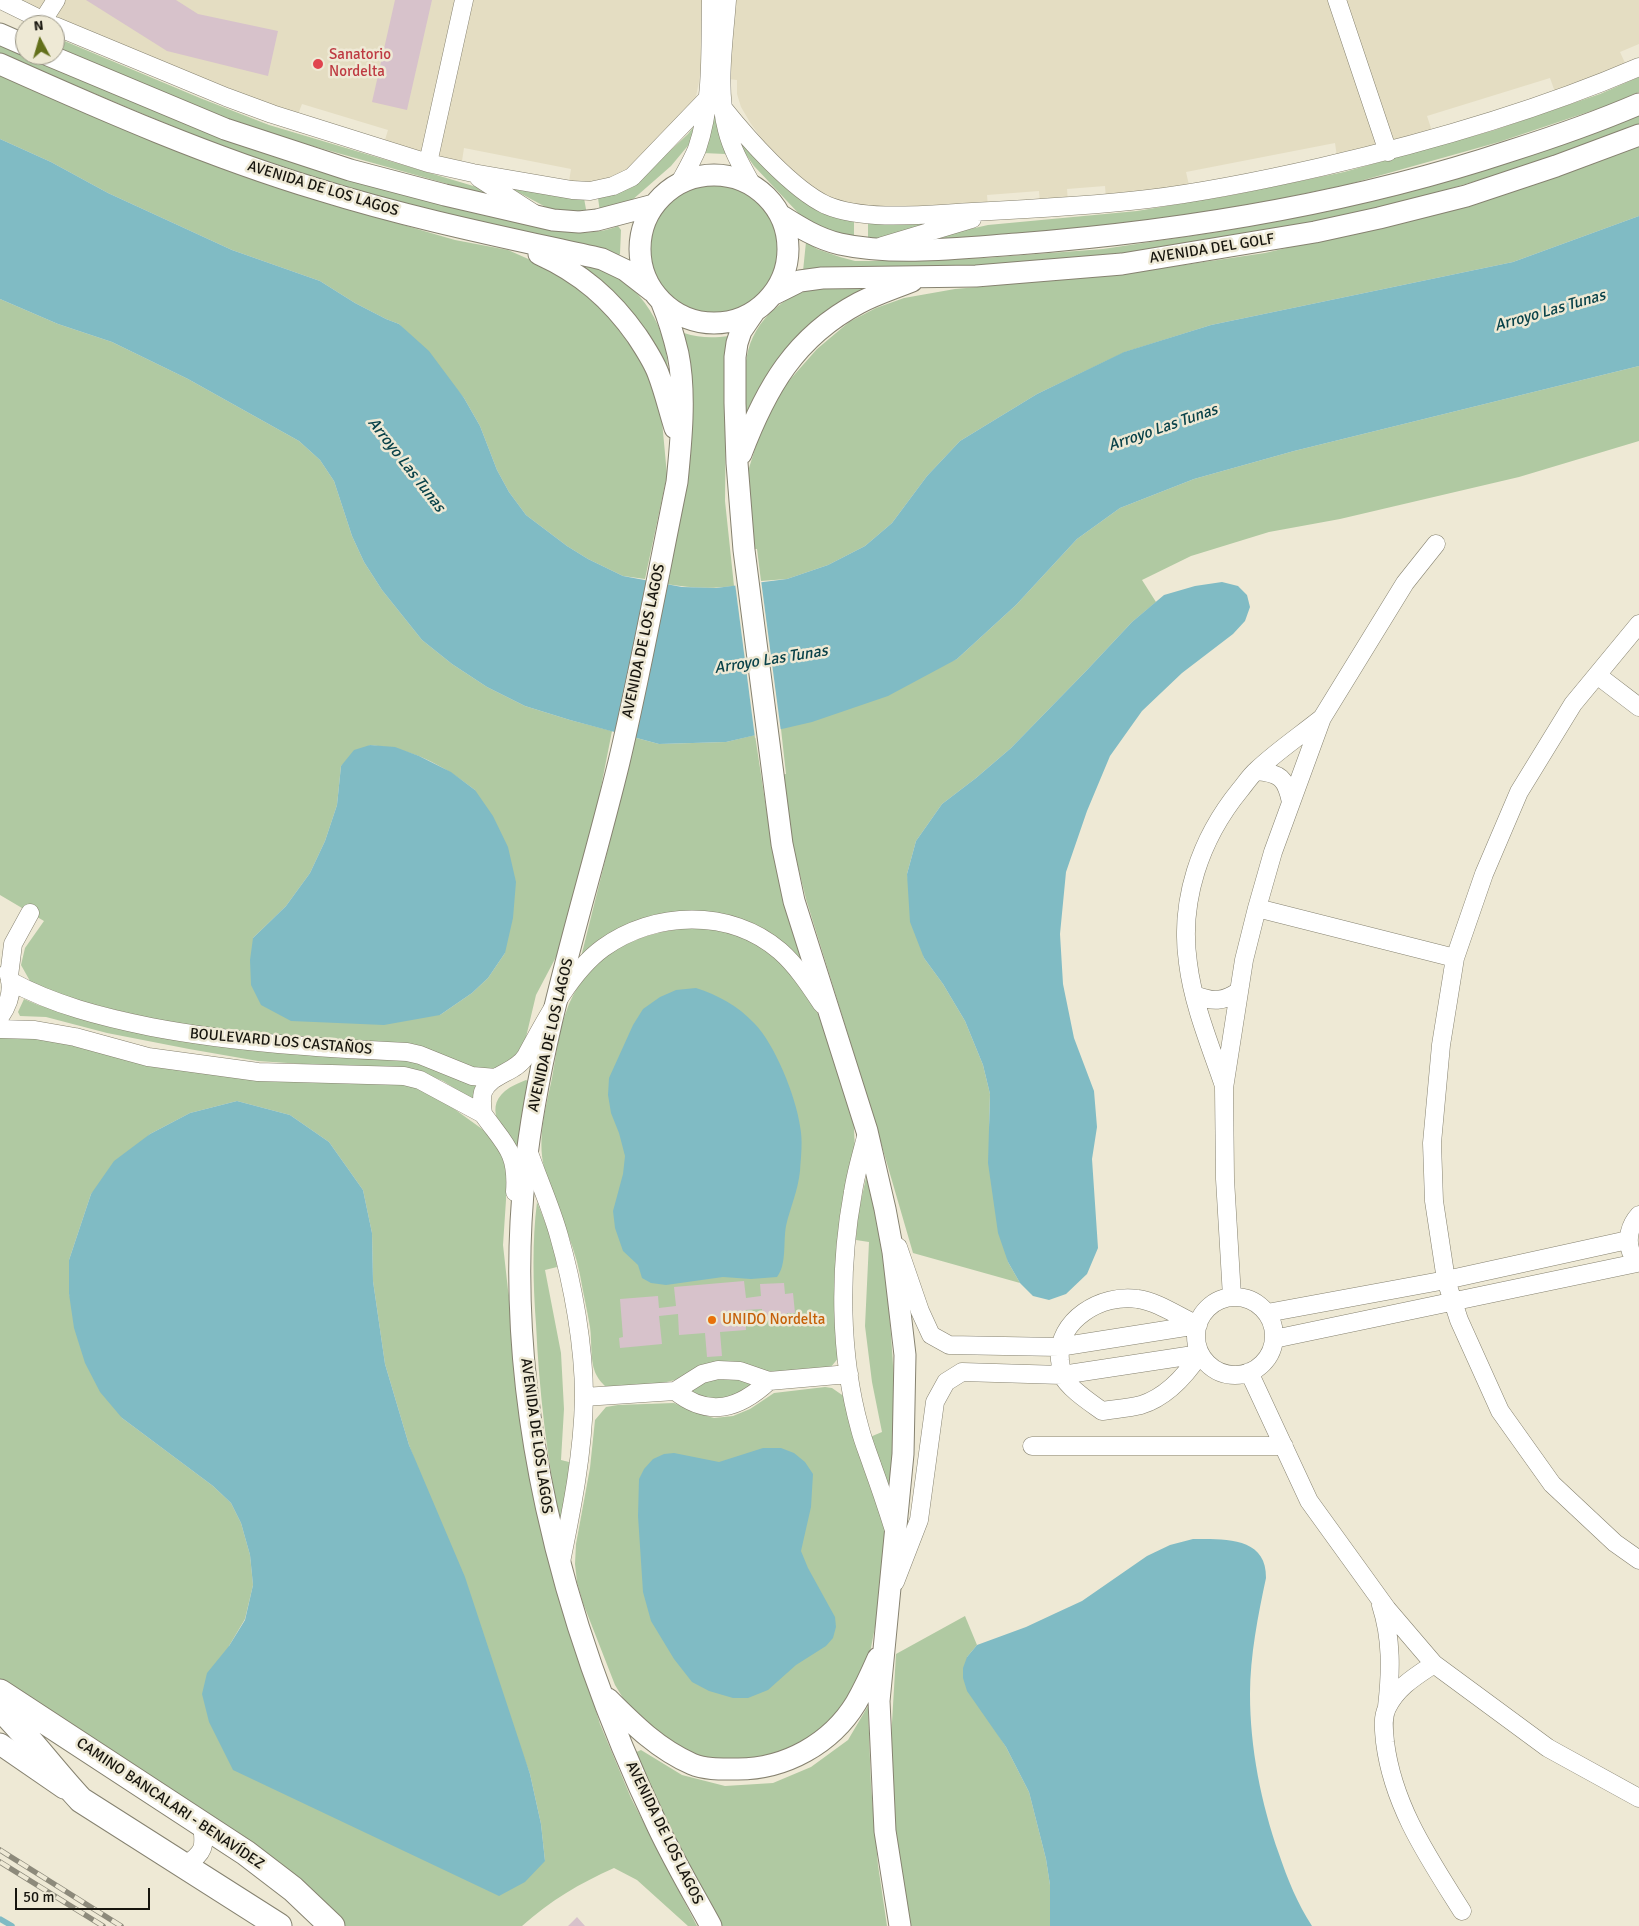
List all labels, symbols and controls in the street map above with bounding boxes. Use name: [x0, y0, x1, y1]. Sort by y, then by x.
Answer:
north arrow: [15, 15, 65, 65]
text: N: [33, 17, 44, 35]
place label: Sanatorio Nordelta: [329, 46, 391, 81]
marker: Sanatorio Nordelta: [311, 57, 325, 71]
street label: AVENIDA DE LOS LAGOS: [245, 157, 401, 221]
street label: AVENIDA DEL GOLF: [1148, 230, 1276, 268]
water label: Arroyo Las Tunas: [1492, 286, 1608, 336]
water label: Arroyo Las Tunas: [1106, 400, 1220, 456]
water label: Arroyo Las Tunas: [363, 414, 449, 516]
street label: AVENIDA DE LOS LAGOS: [619, 562, 669, 720]
water label: Arroyo Las Tunas: [713, 642, 829, 678]
street label: AVENIDA DE LOS LAGOS: [525, 956, 577, 1114]
street label: BOULEVARD LOS CASTAÑOS: [189, 1025, 373, 1059]
place label: UNIDO Nordelta: [722, 1311, 825, 1329]
marker: UNIDO Nordelta: [706, 1314, 718, 1326]
street label: AVENIDA DE LOS LAGOS: [516, 1357, 556, 1515]
street label: CAMINO BANCALARI - BENAVÍDEZ: [73, 1734, 267, 1874]
street label: AVENIDA DE LOS LAGOS: [621, 1758, 707, 1908]
scale bar: [18, 1878, 152, 1910]
text: 50 m: [23, 1888, 54, 1906]

